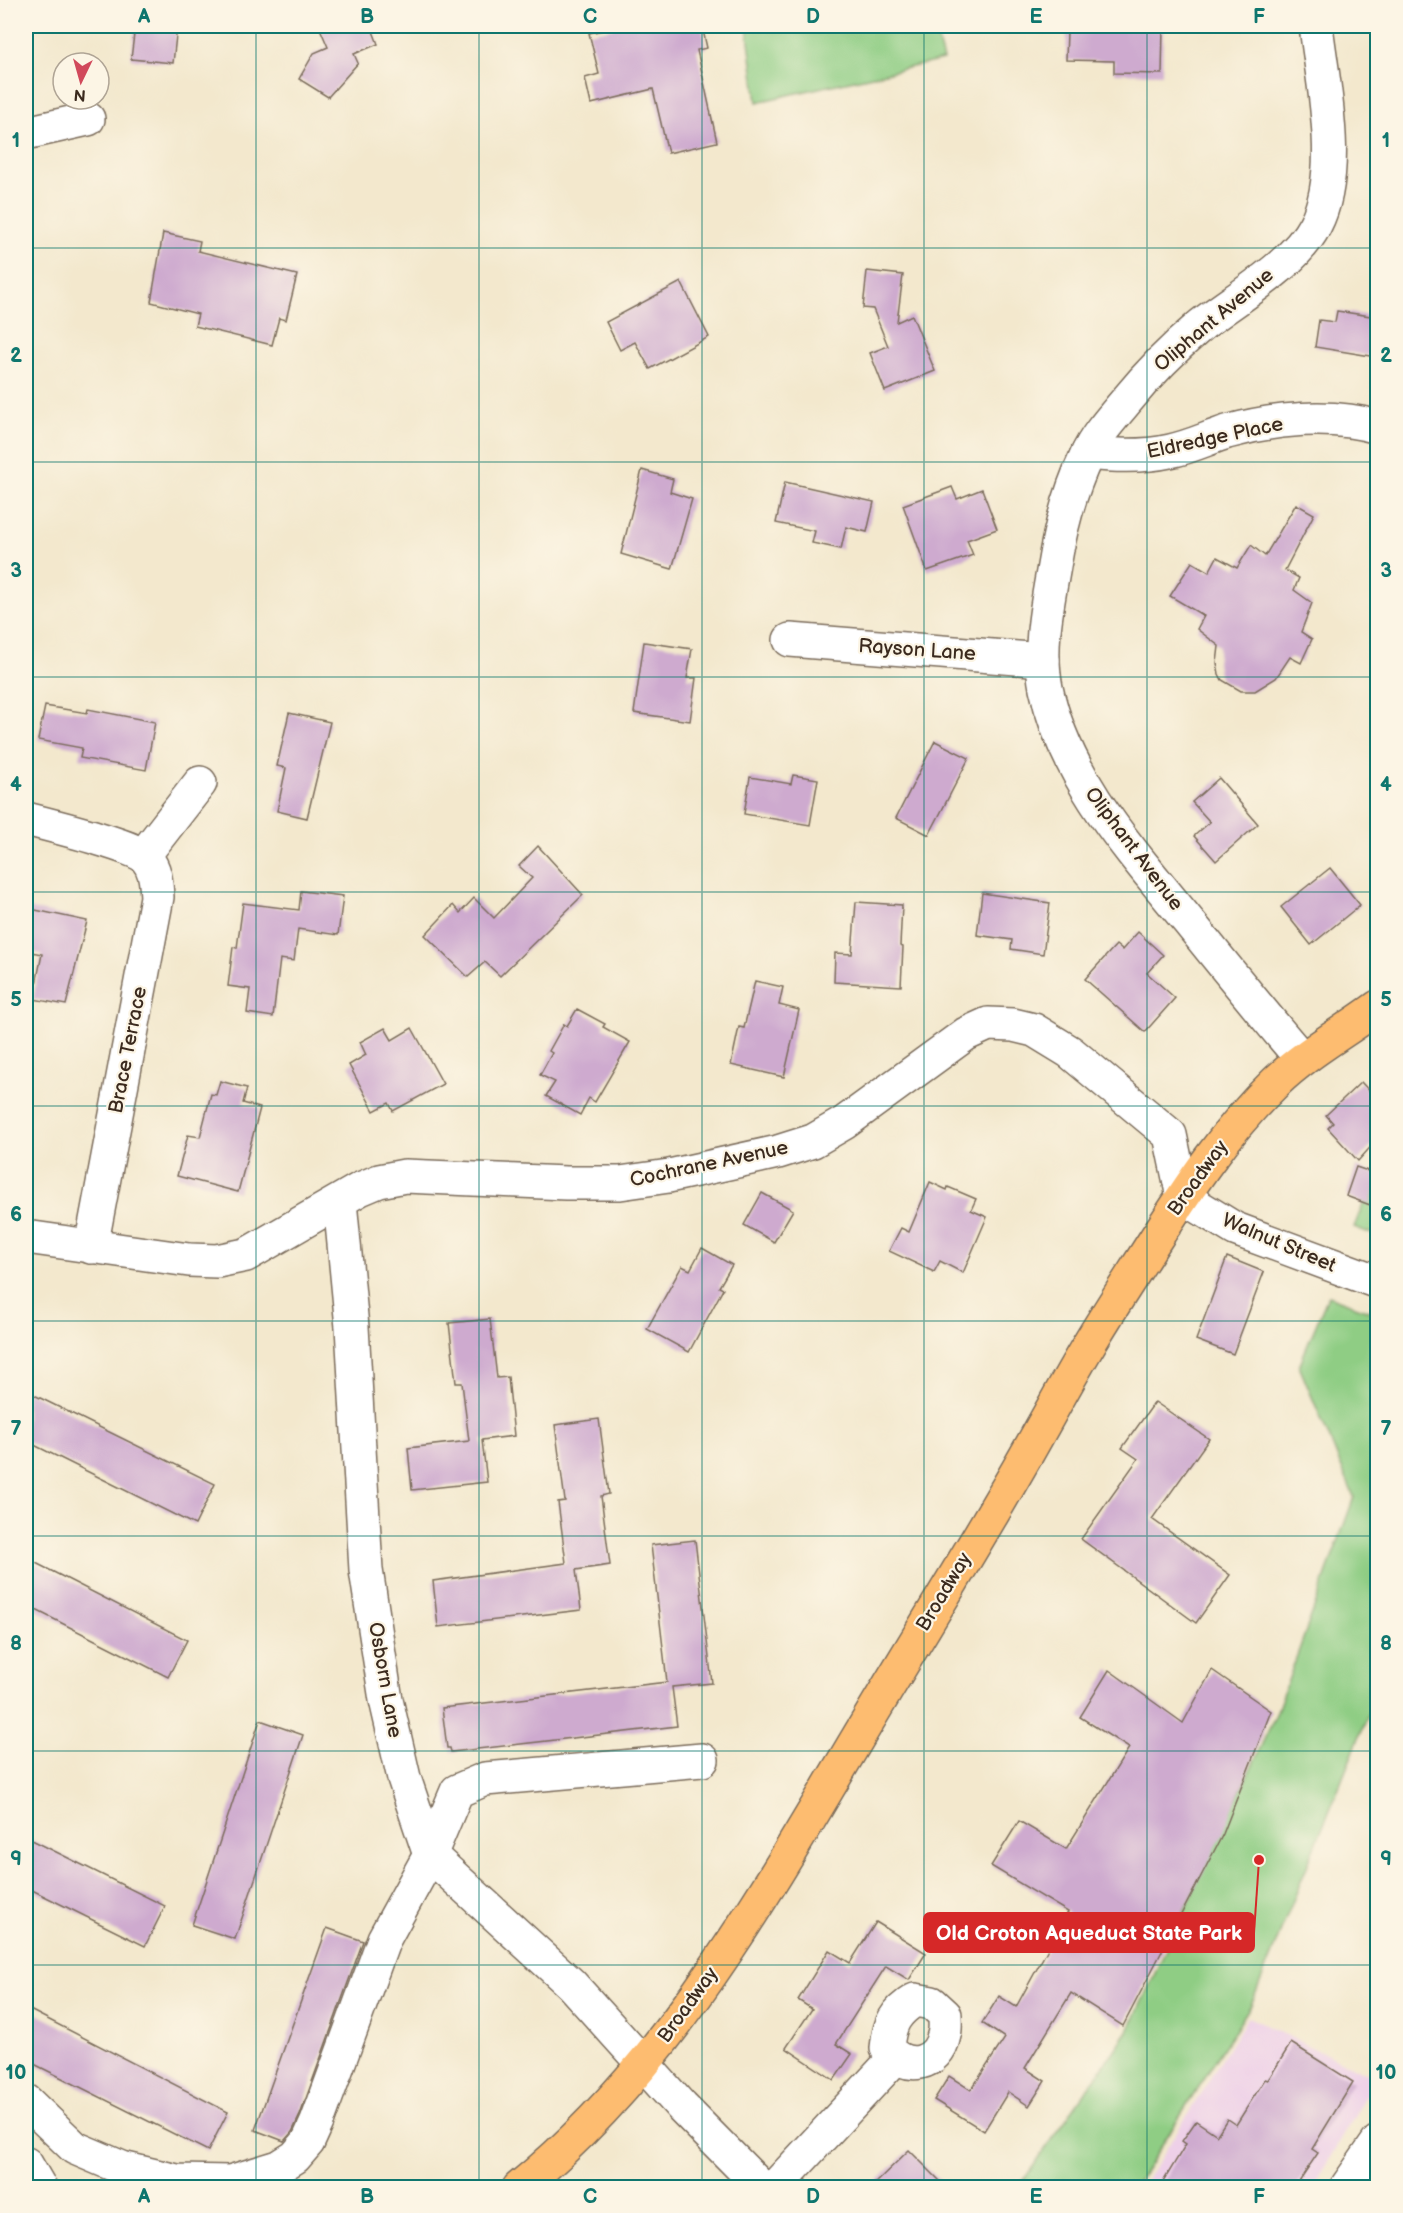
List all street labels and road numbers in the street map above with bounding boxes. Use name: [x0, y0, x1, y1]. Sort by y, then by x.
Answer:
street label: Oliphant Avenue: [1149, 263, 1279, 377]
street label: Eldredge Place: [1145, 412, 1285, 464]
street label: Rayson Lane: [857, 634, 977, 666]
street label: Oliphant Avenue: [1080, 783, 1188, 916]
street label: Brace Terrace: [104, 984, 152, 1115]
street label: Cochrane Avenue: [628, 1135, 790, 1192]
street label: Broadway: [1163, 1136, 1233, 1220]
street label: Walnut Street: [1218, 1208, 1340, 1278]
street label: Broadway: [911, 1548, 977, 1636]
street label: Osborn Lane: [363, 1620, 407, 1740]
street label: Broadway: [653, 1963, 723, 2047]

